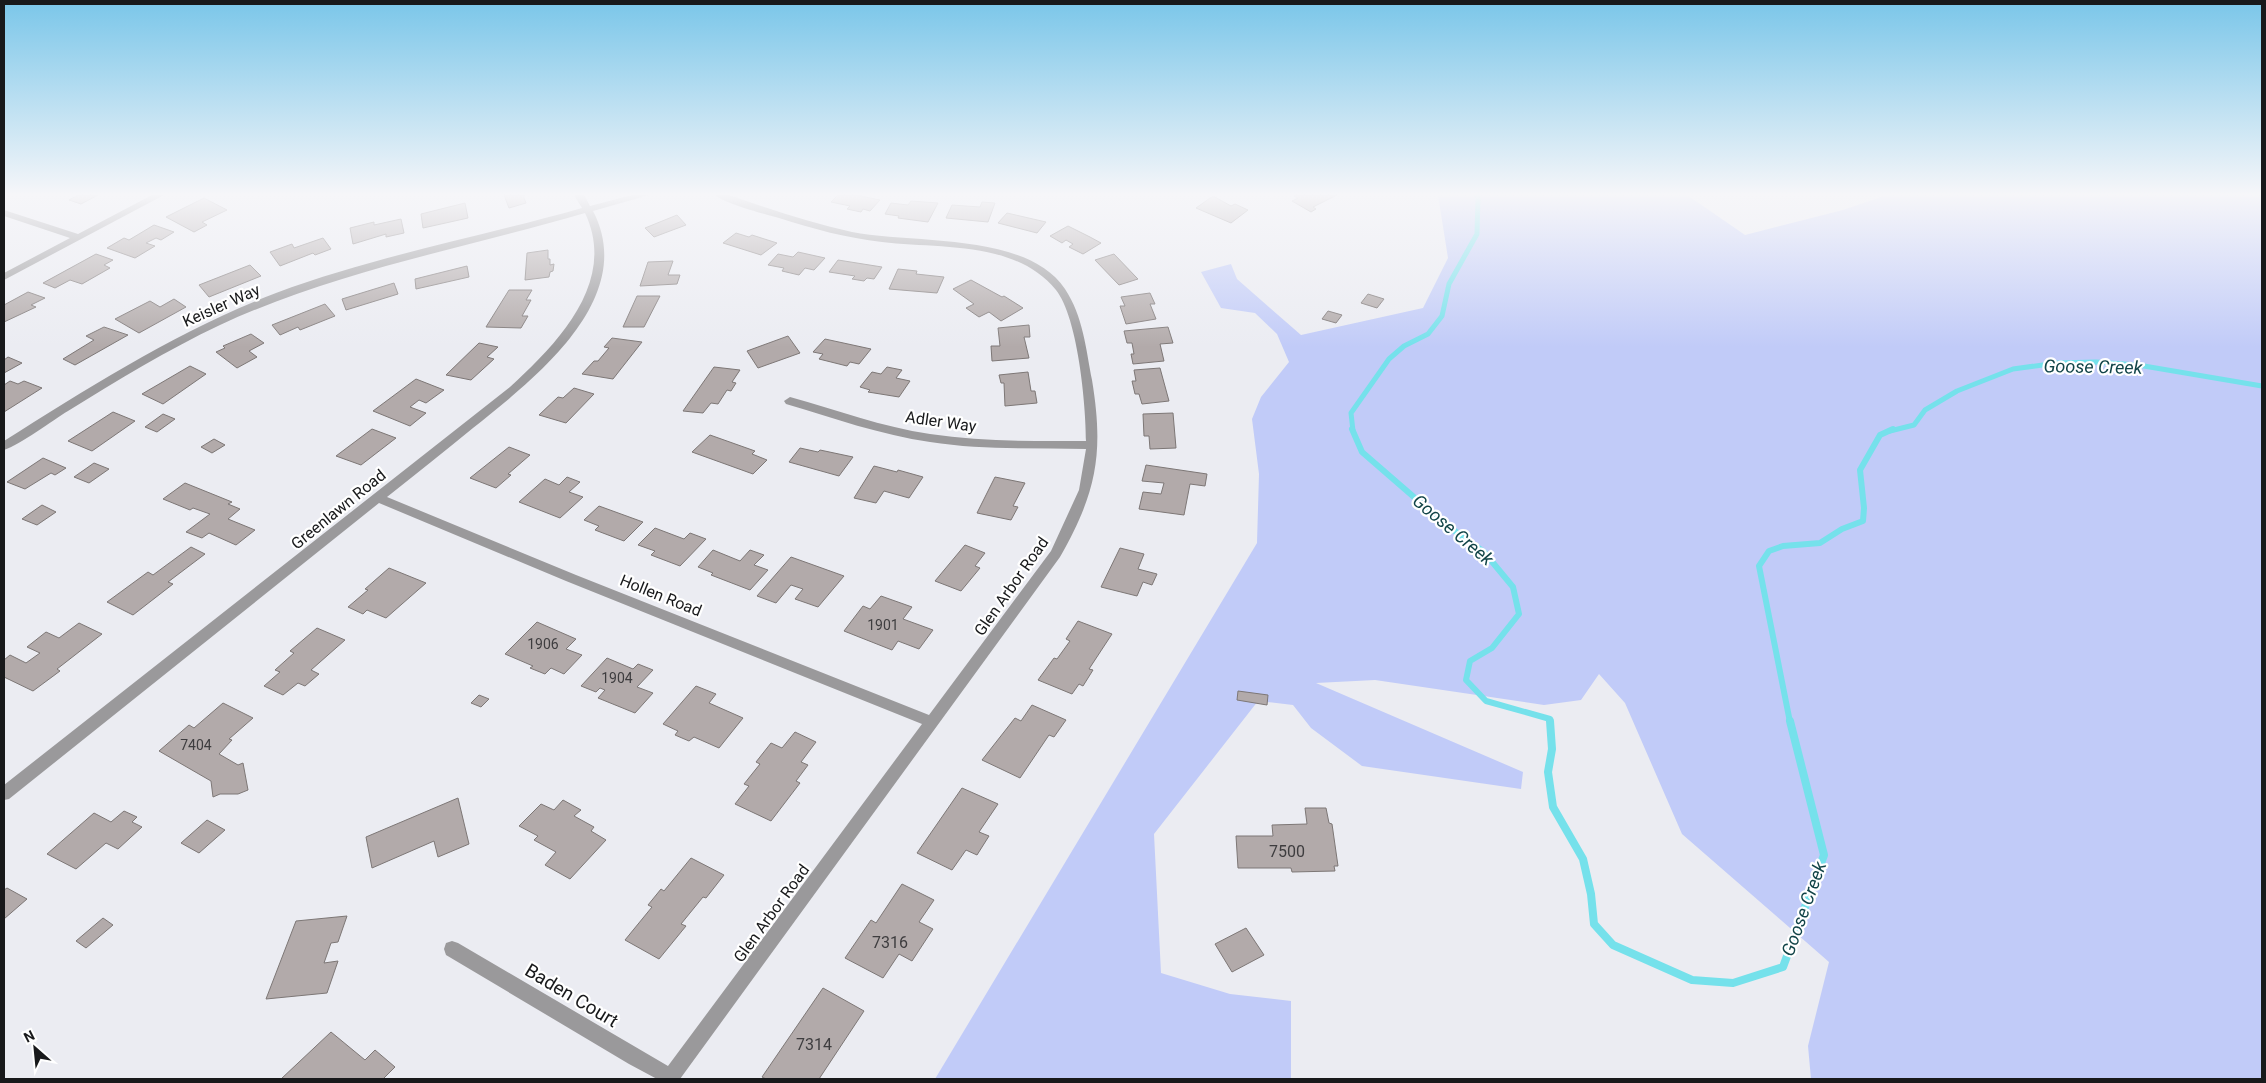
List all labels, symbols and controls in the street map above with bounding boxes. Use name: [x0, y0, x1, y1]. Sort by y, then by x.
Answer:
street label: Keisler Way: [180, 280, 263, 331]
water label: Goose Creek: [2043, 355, 2144, 378]
street label: Adler Way: [904, 407, 978, 436]
street label: Greenlawn Road: [287, 465, 389, 553]
water label: Goose Creek: [1409, 490, 1499, 570]
street label: Glen Arbor Road: [970, 533, 1053, 639]
street label: Hollen Road: [617, 570, 704, 620]
house number: 1901: [867, 617, 899, 633]
house number: 1906: [527, 636, 559, 652]
house number: 1904: [601, 670, 633, 686]
house number: 7404: [180, 737, 212, 753]
house number: 7500: [1269, 842, 1305, 861]
water label: Goose Creek: [1777, 858, 1831, 959]
street label: Glen Arbor Road: [730, 861, 813, 966]
house number: 7316: [872, 933, 908, 952]
street label: Baden Court: [521, 959, 623, 1032]
north arrow: [10, 1023, 60, 1073]
text: N: [21, 1027, 37, 1046]
house number: 7314: [796, 1035, 832, 1054]

